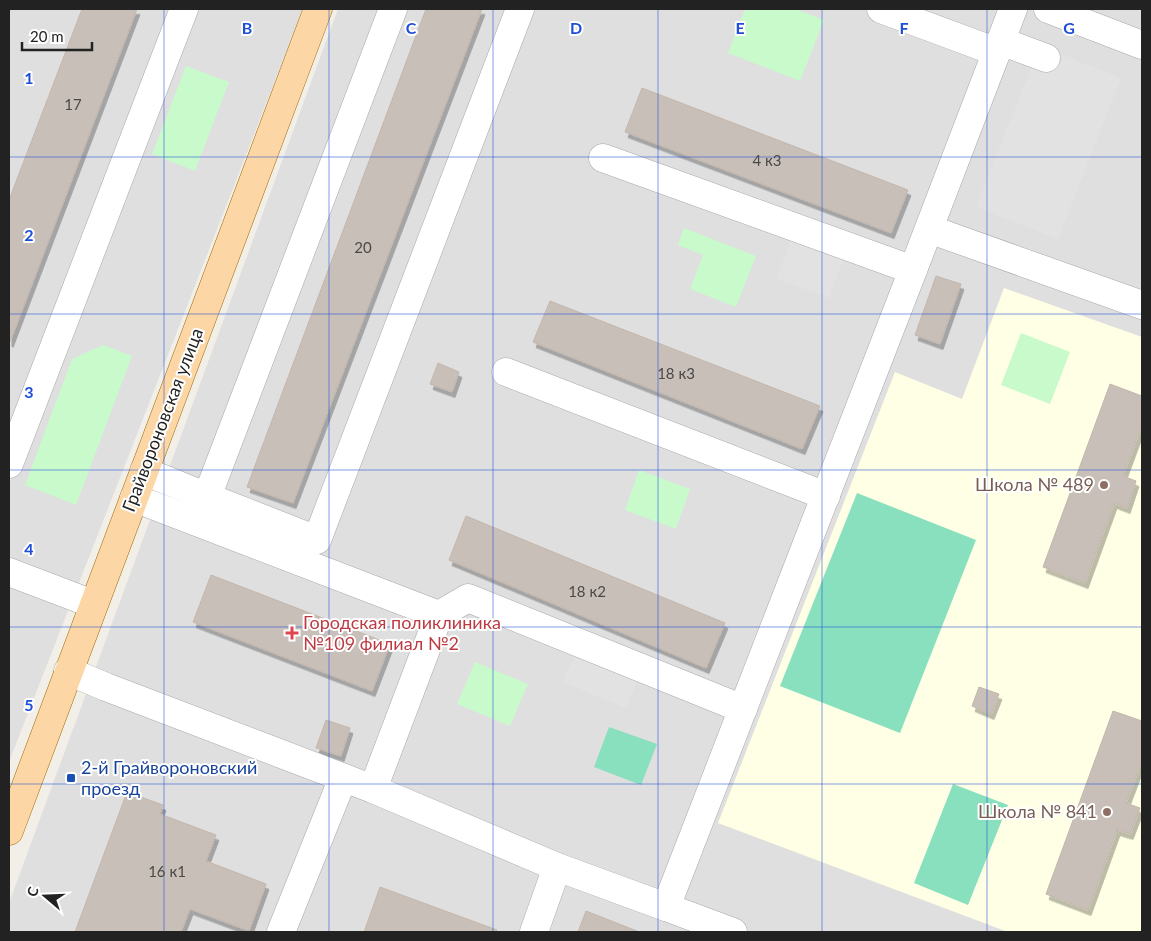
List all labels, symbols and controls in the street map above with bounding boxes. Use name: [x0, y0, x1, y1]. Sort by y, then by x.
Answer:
text: B: [242, 18, 252, 37]
text: C: [406, 18, 417, 37]
text: D: [570, 18, 582, 37]
text: E: [735, 18, 745, 37]
text: F: [899, 18, 909, 37]
text: G: [1063, 18, 1075, 37]
scale bar: [22, 20, 92, 52]
text: 20 m: [30, 27, 64, 45]
text: 1: [24, 68, 34, 87]
house number: 17: [64, 95, 82, 113]
house number: 4 к3: [752, 151, 782, 169]
text: 2: [24, 225, 34, 244]
house number: 20: [354, 238, 372, 256]
street label: Грайвороновская улица: [117, 325, 207, 515]
house number: 18 к3: [657, 364, 695, 382]
text: 3: [24, 382, 34, 401]
place label: Школа № 489: [975, 473, 1094, 495]
marker: Школа № 489: [1098, 479, 1110, 491]
text: 4: [24, 539, 34, 558]
house number: 18 к2: [568, 582, 606, 600]
place label: Городская поликлиника №109 филиал №2: [303, 611, 501, 654]
marker: Городская поликлиника №109 филиал №2: [285, 626, 299, 640]
text: 5: [24, 695, 34, 714]
place label: 2-й Грайвороновский проезд: [81, 756, 257, 799]
marker: 2-й Грайвороновский проезд: [65, 772, 77, 784]
place label: Школа № 841: [978, 800, 1097, 822]
marker: Школа № 841: [1101, 806, 1113, 818]
house number: 16 к1: [148, 862, 186, 880]
north arrow: [20, 871, 70, 921]
text: С: [23, 884, 42, 899]

